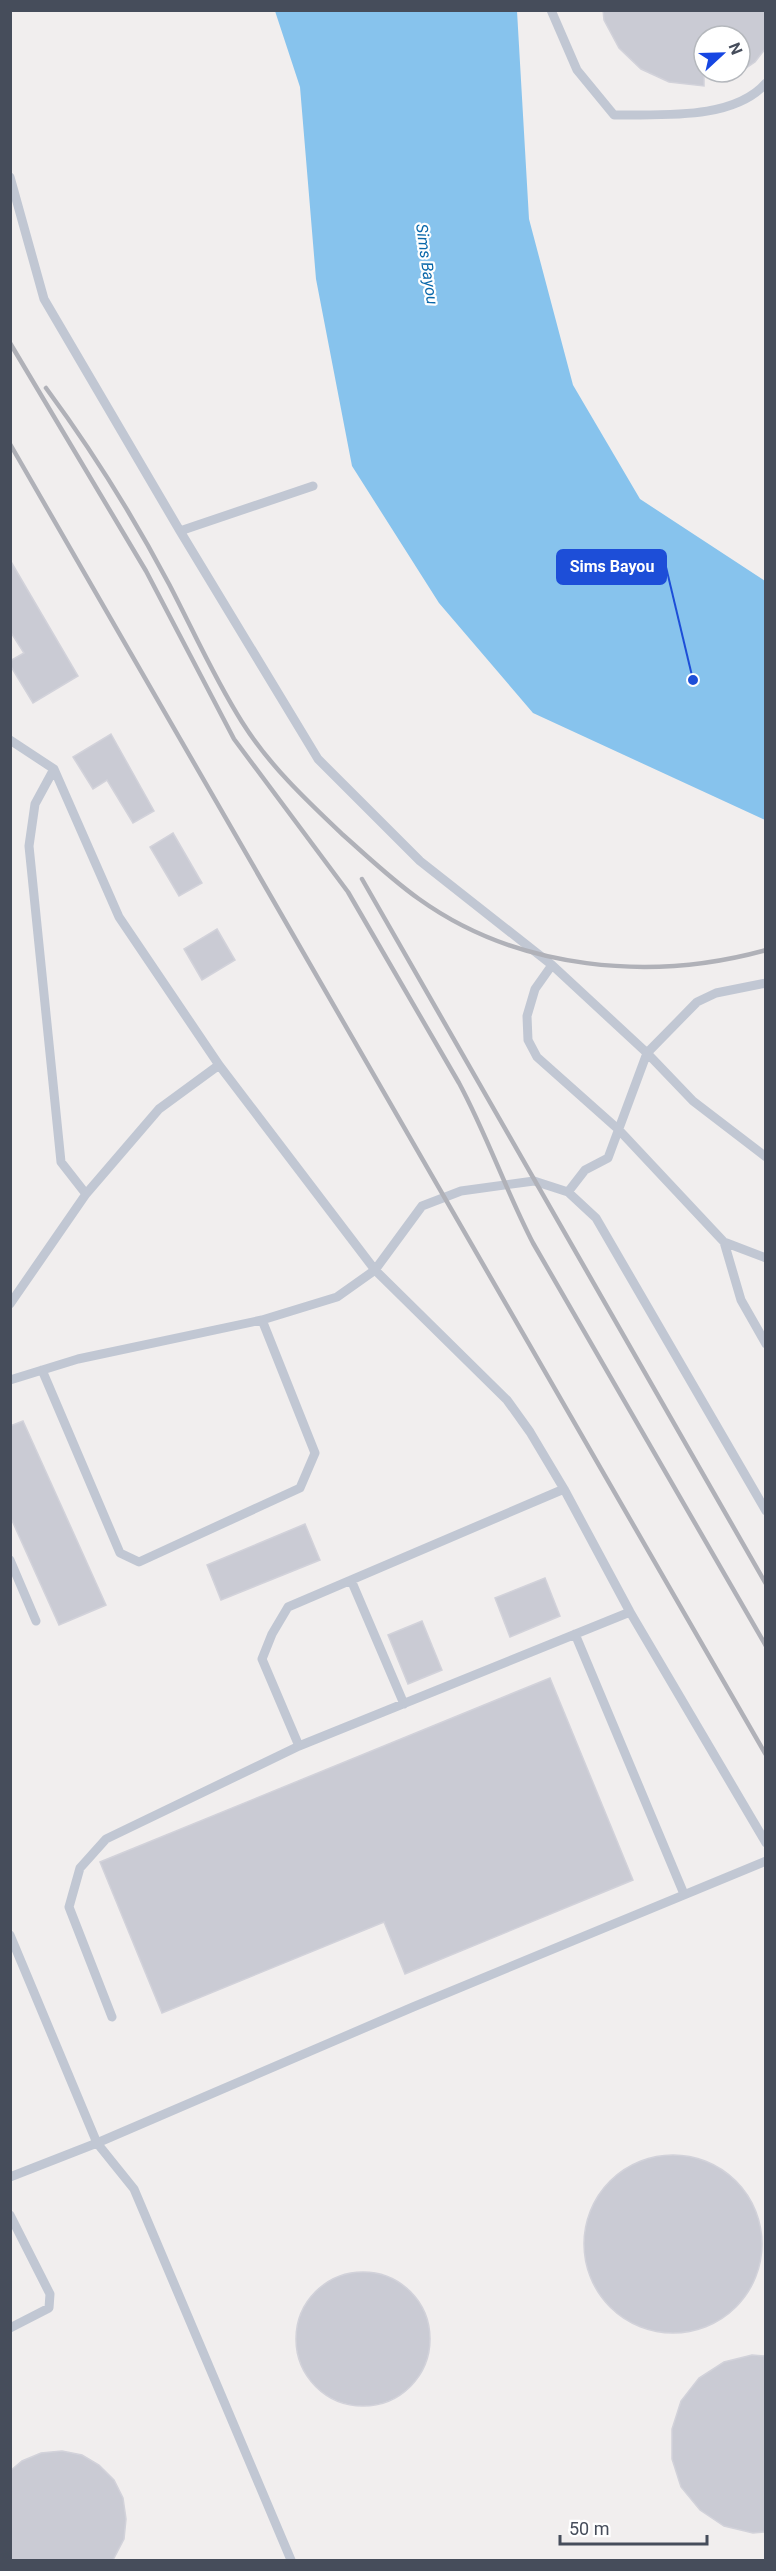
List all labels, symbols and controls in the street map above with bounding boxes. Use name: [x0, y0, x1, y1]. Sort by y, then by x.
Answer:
north arrow: [692, 24, 752, 84]
text: N: [725, 40, 746, 57]
water label: Sims Bayou: [412, 222, 442, 306]
callout: Sims Bayou: [557, 550, 666, 584]
text: Sims Bayou: [570, 557, 654, 576]
scale bar: [560, 2508, 707, 2546]
text: 50 m: [569, 2518, 609, 2539]

